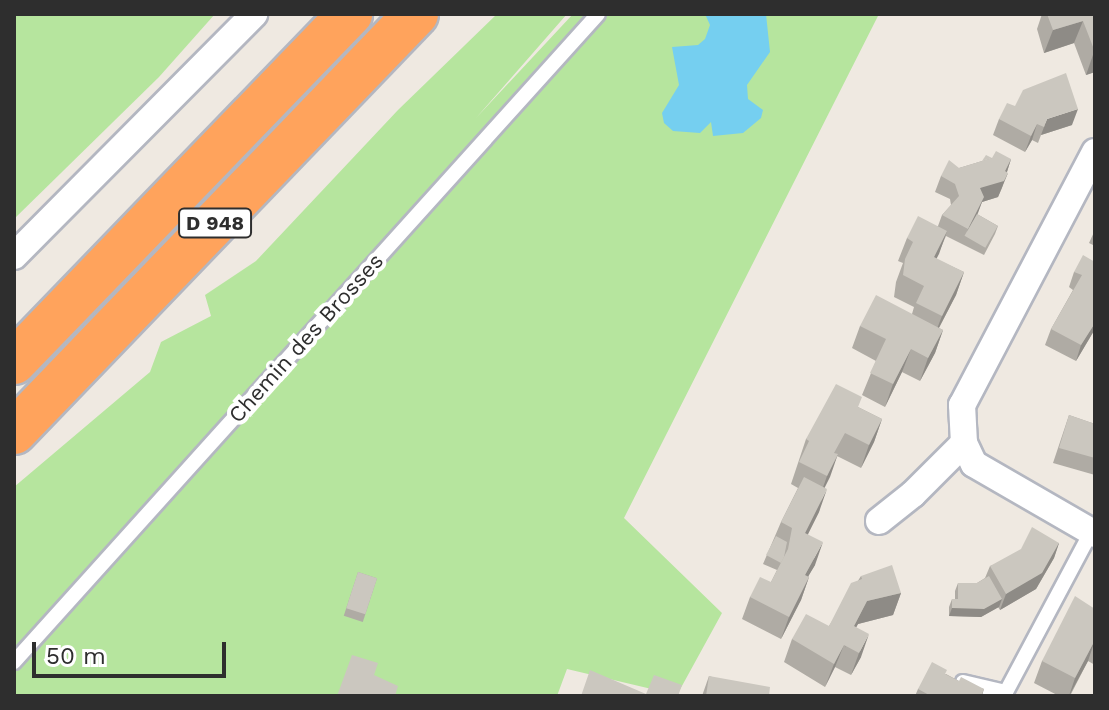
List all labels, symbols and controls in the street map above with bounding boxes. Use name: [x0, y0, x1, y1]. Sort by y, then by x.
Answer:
road number: D 948: [177, 207, 253, 239]
street label: Chemin des Brosses: [223, 248, 389, 428]
scale bar: [36, 626, 230, 676]
text: 50 m: [46, 642, 106, 670]

